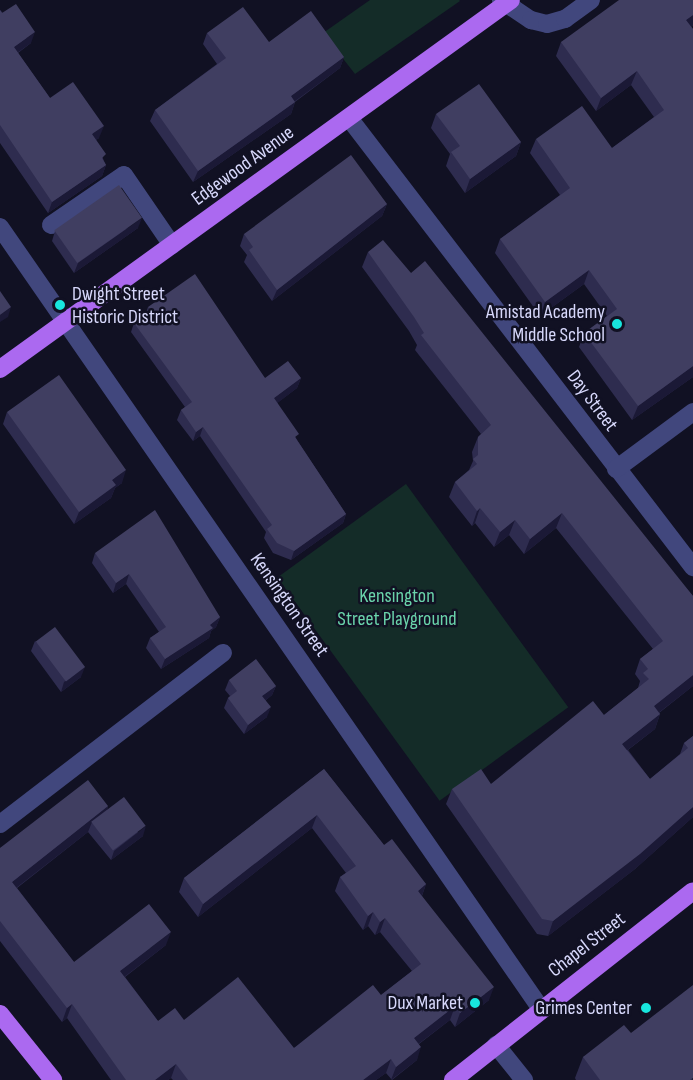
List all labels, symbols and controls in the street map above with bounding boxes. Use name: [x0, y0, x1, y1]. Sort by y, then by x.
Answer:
street label: Edgewood Avenue: [187, 121, 299, 211]
place label: Dwight Street Historic District: [72, 282, 178, 329]
marker: Dwight Street Historic District: [53, 298, 67, 312]
place label: Amistad Academy Middle School: [486, 300, 605, 347]
marker: Amistad Academy Middle School: [610, 317, 624, 331]
street label: Day Street: [561, 366, 623, 436]
street label: Kensington Street: [245, 549, 333, 661]
park label: Kensington Street Playground: [337, 584, 457, 631]
street label: Chapel Street: [544, 907, 630, 983]
place label: Dux Market: [387, 991, 463, 1015]
marker: Dux Market: [468, 996, 482, 1010]
place label: Grimes Center: [535, 996, 632, 1020]
marker: Grimes Center: [637, 999, 655, 1017]

